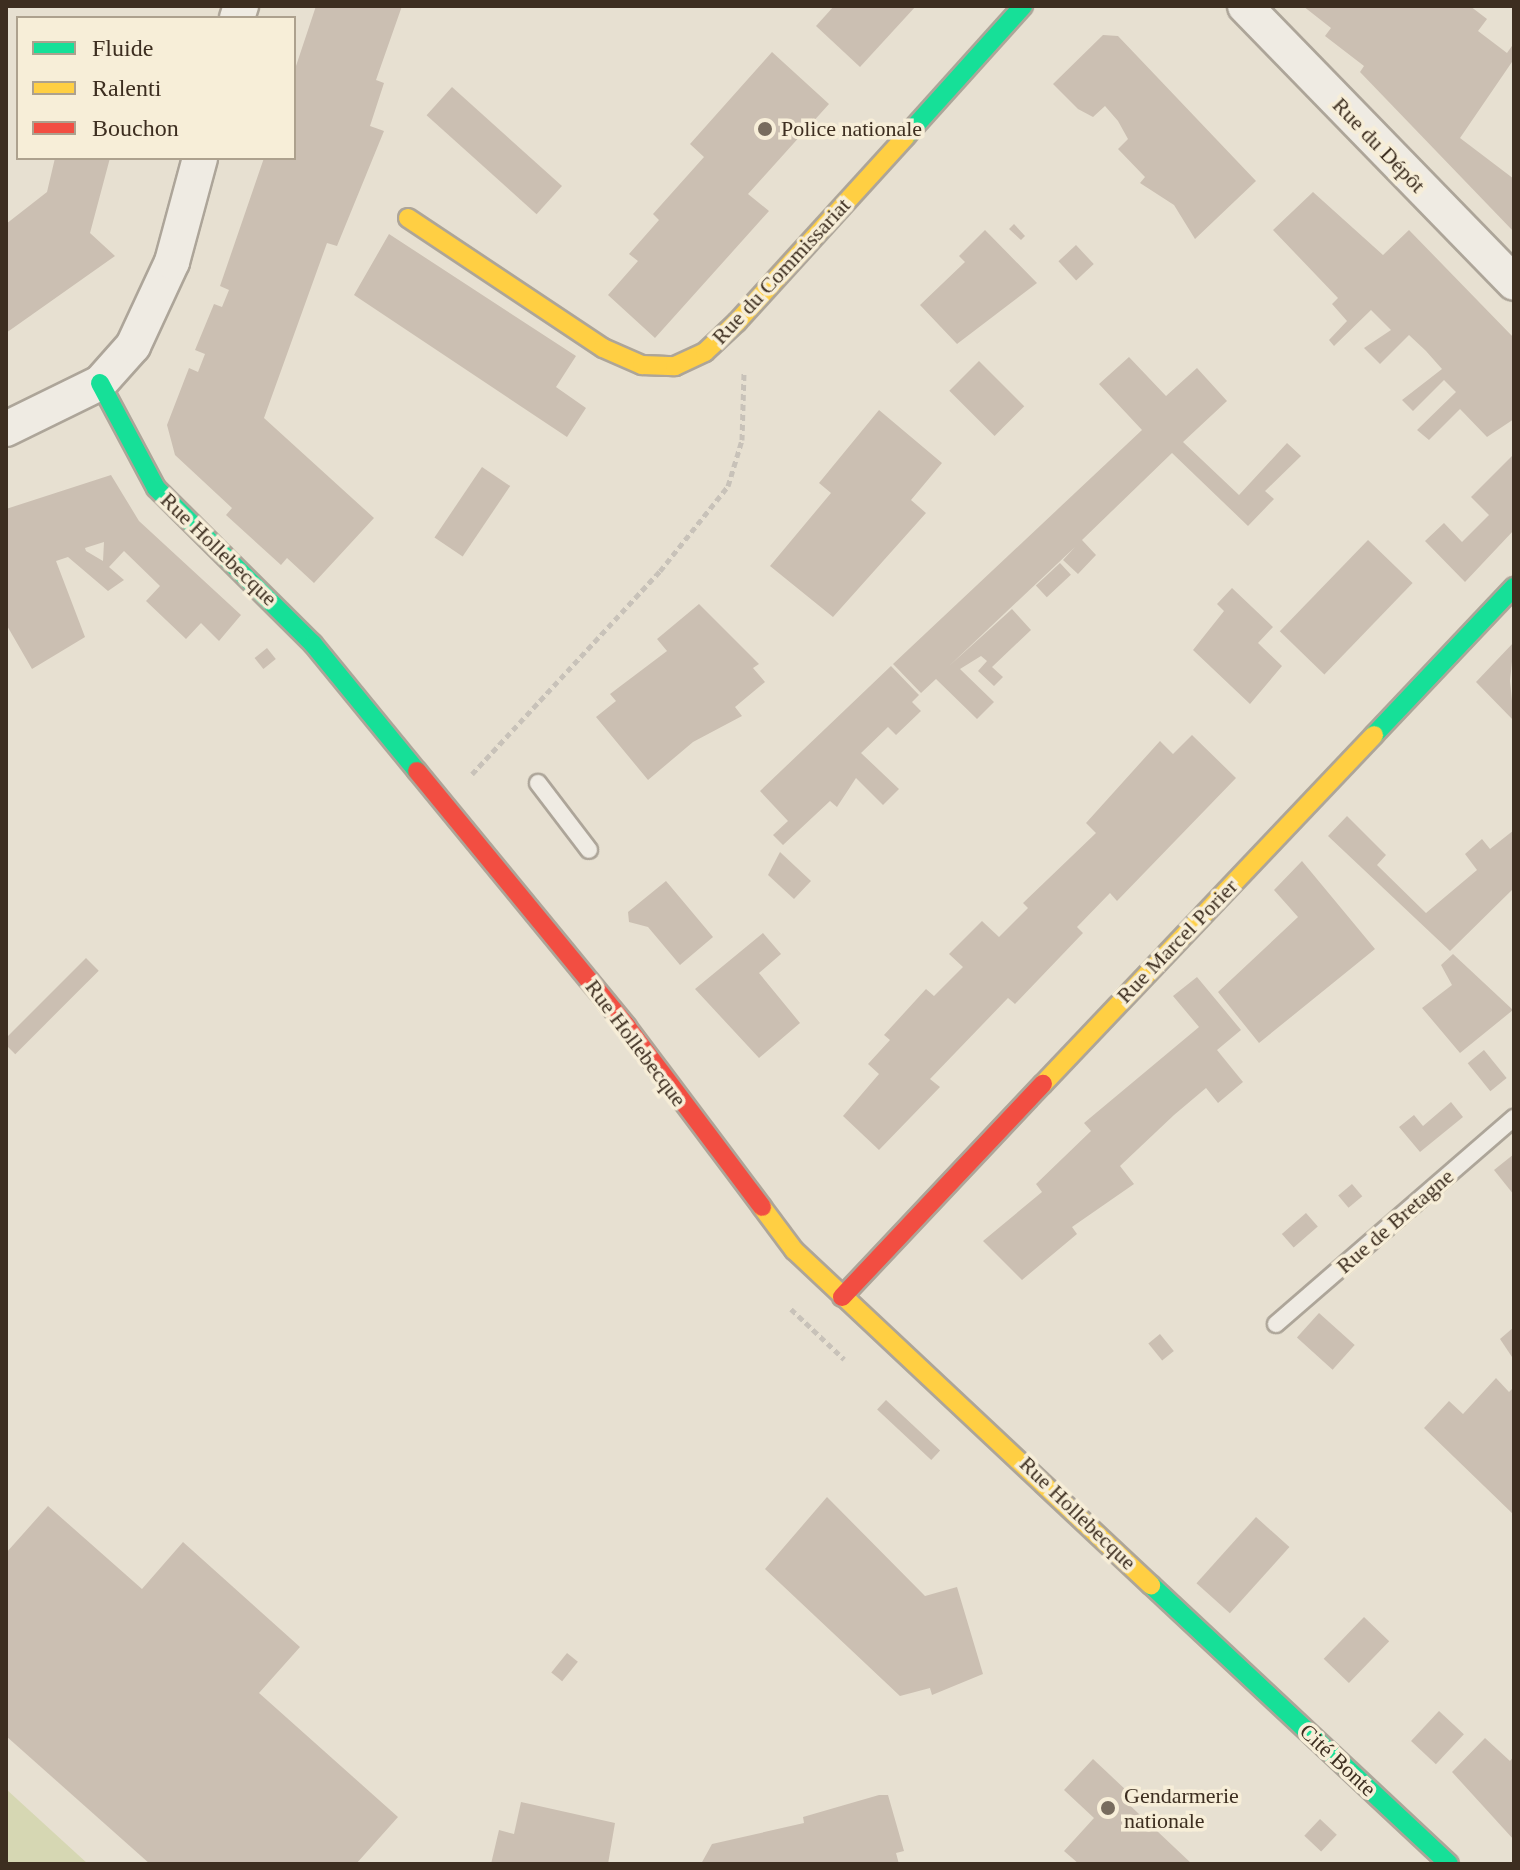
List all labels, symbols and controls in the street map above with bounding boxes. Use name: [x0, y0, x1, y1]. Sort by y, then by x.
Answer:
legend: [16, 16, 296, 160]
text: Fluide: [92, 35, 153, 61]
text: Ralenti: [92, 75, 161, 101]
street label: Rue du Dépôt: [1327, 92, 1431, 198]
text: Bouchon: [92, 115, 179, 141]
place label: Police nationale: [781, 116, 922, 142]
marker: Police nationale: [756, 120, 774, 138]
street label: Rue du Commissariat: [706, 192, 856, 350]
street label: Rue Hollebecque: [155, 487, 283, 611]
street label: Rue Marcel Porier: [1111, 873, 1243, 1009]
street label: Rue Hollebecque: [580, 974, 692, 1112]
street label: Rue de Bretagne: [1331, 1163, 1459, 1279]
street label: Rue Hollebecque: [1014, 1451, 1142, 1575]
street label: Cité Bonte: [1294, 1718, 1382, 1802]
place label: Gendarmerie nationale: [1124, 1782, 1239, 1834]
marker: Gendarmerie nationale: [1099, 1799, 1117, 1817]

